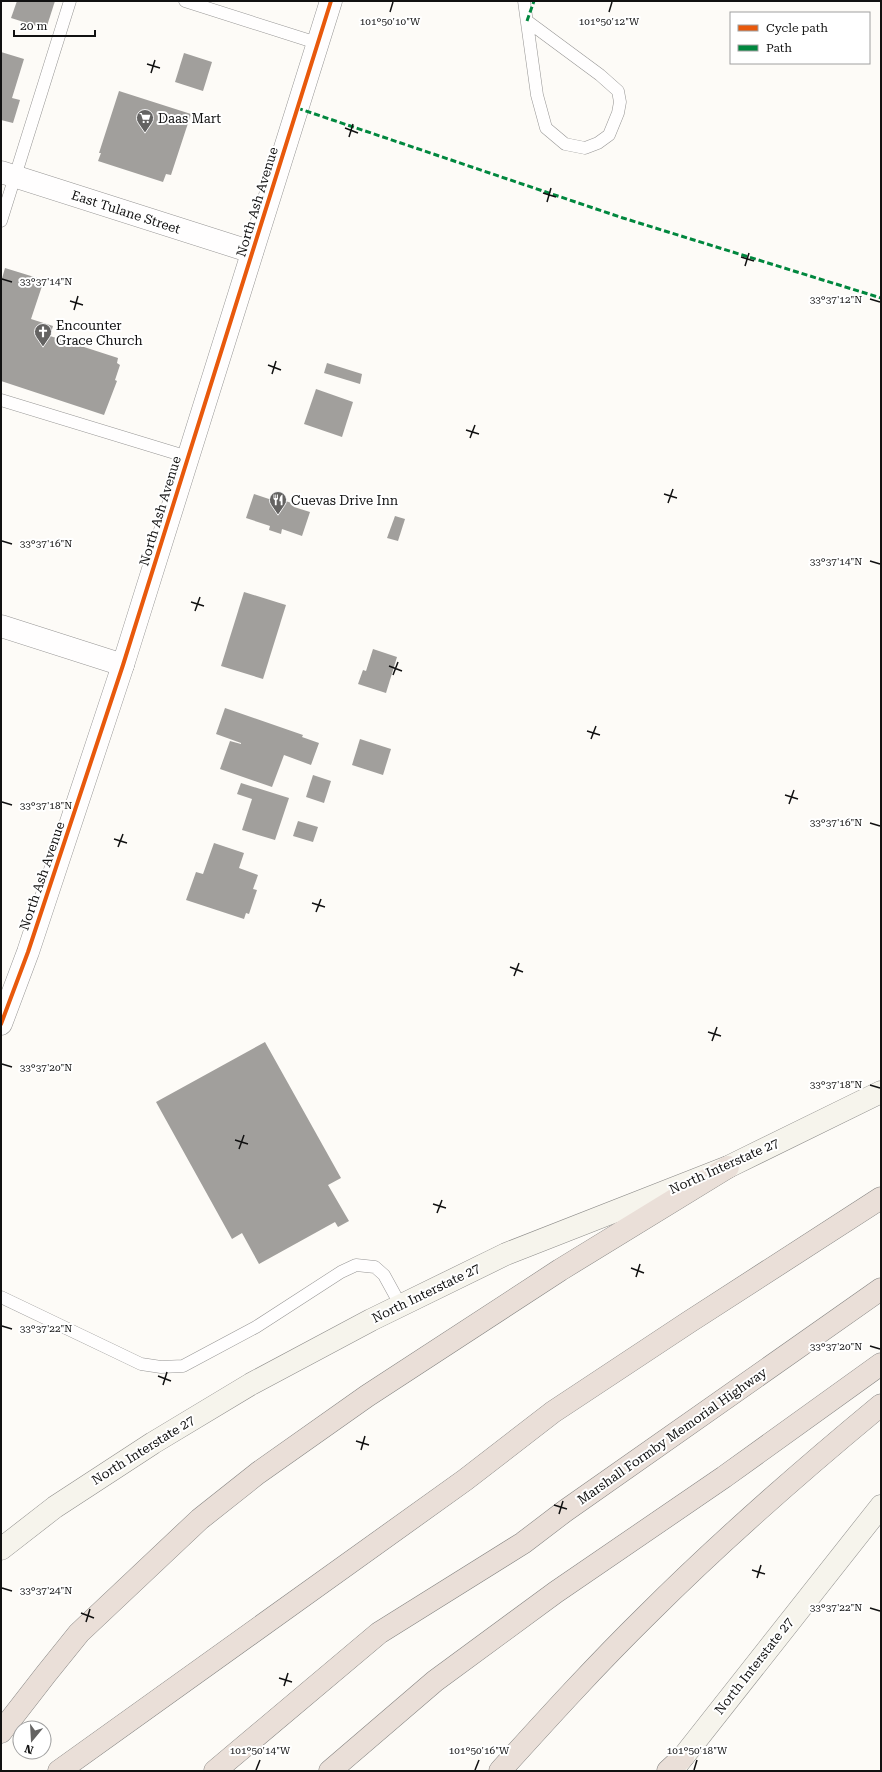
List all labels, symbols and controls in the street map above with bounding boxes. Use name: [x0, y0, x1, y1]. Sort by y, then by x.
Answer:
scale bar: [14, 12, 95, 38]
legend: [730, 12, 870, 64]
text: 101°50'10"W: [360, 16, 421, 27]
text: 101°50'12"W: [579, 16, 640, 27]
text: 20 m: [20, 19, 47, 33]
text: Cycle path: [766, 21, 828, 35]
text: Path: [766, 41, 792, 55]
supermarket icon: Daas Mart: [135, 108, 155, 133]
place label: Daas Mart: [158, 111, 221, 126]
street label: North Ash Avenue: [233, 145, 281, 259]
street label: East Tulane Street: [70, 187, 182, 237]
text: 33°37'14"N: [20, 276, 72, 287]
text: 33°37'12"N: [810, 294, 862, 305]
place label: Encounter Grace Church: [56, 318, 143, 348]
church icon: Encounter Grace Church: [33, 322, 53, 347]
street label: North Ash Avenue: [136, 454, 184, 568]
restaurant icon: Cuevas Drive Inn: [268, 490, 288, 515]
place label: Cuevas Drive Inn: [291, 493, 399, 508]
text: 33°37'16"N: [20, 538, 72, 549]
text: 33°37'14"N: [810, 556, 862, 567]
text: 33°37'18"N: [20, 800, 72, 811]
text: 33°37'16"N: [810, 817, 862, 828]
street label: North Ash Avenue: [16, 820, 68, 932]
text: 33°37'20"N: [20, 1062, 72, 1073]
text: 33°37'18"N: [810, 1079, 862, 1090]
street label: North Interstate 27: [667, 1135, 781, 1197]
street label: North Interstate 27: [370, 1260, 482, 1326]
text: 33°37'22"N: [20, 1323, 72, 1334]
text: 33°37'20"N: [810, 1341, 862, 1352]
street label: Marshall Formby Memorial Highway: [574, 1364, 770, 1507]
street label: North Interstate 27: [89, 1412, 197, 1488]
text: 33°37'24"N: [20, 1585, 72, 1596]
text: 33°37'22"N: [810, 1602, 862, 1613]
street label: North Interstate 27: [712, 1615, 796, 1717]
north arrow: [12, 1720, 52, 1760]
text: N: [23, 1741, 35, 1757]
text: 101°50'14"W: [230, 1745, 291, 1756]
text: 101°50'16"W: [449, 1745, 510, 1756]
text: 101°50'18"W: [667, 1745, 728, 1756]

